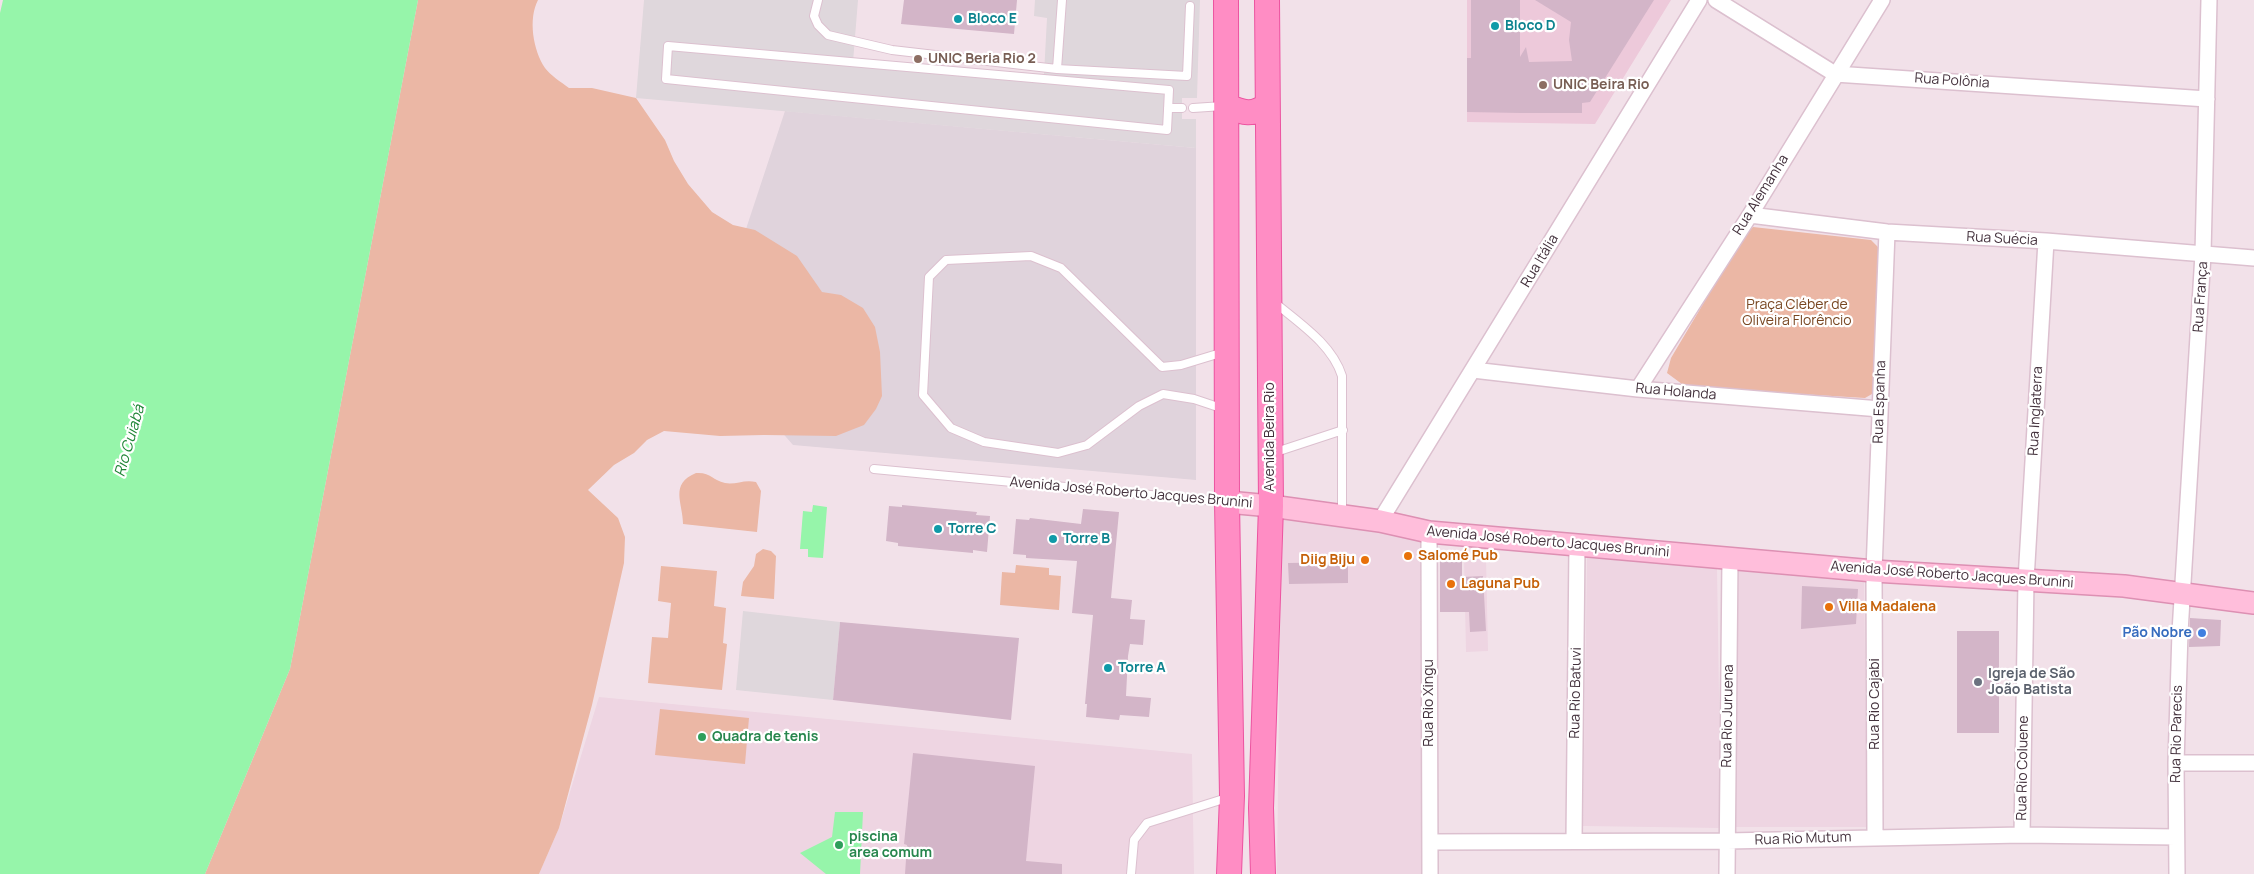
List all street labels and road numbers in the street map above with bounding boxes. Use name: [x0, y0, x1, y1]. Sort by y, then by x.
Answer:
street label: Rua Polônia: [1914, 70, 1990, 92]
street label: Rua Alemanha: [1730, 152, 1792, 238]
street label: Rua Suécia: [1966, 229, 2038, 249]
street label: Rua Itália: [1518, 232, 1562, 290]
street label: Rua França: [2190, 261, 2212, 333]
street label: Rua Espanha: [1870, 360, 1890, 444]
street label: Rua Inglaterra: [2025, 366, 2047, 456]
street label: Rua Holanda: [1635, 380, 1717, 404]
street label: Avenida Beira Rio: [1262, 382, 1278, 492]
street label: Avenida José Roberto Jacques Brunini: [1009, 474, 1253, 512]
street label: Avenida José Roberto Jacques Brunini: [1426, 523, 1670, 561]
street label: Avenida José Roberto Jacques Brunini: [1830, 558, 2074, 592]
street label: Rua Rio Batuvi: [1567, 647, 1585, 739]
street label: Rua Rio Cajabi: [1867, 658, 1883, 750]
street label: Rua Rio Xingu: [1421, 659, 1437, 747]
street label: Rua Rio Juruena: [1719, 664, 1737, 768]
street label: Rua Rio Parecis: [2168, 685, 2186, 783]
street label: Rua Rio Coluene: [2014, 715, 2032, 821]
street label: Rua Rio Mutum: [1754, 829, 1852, 849]

